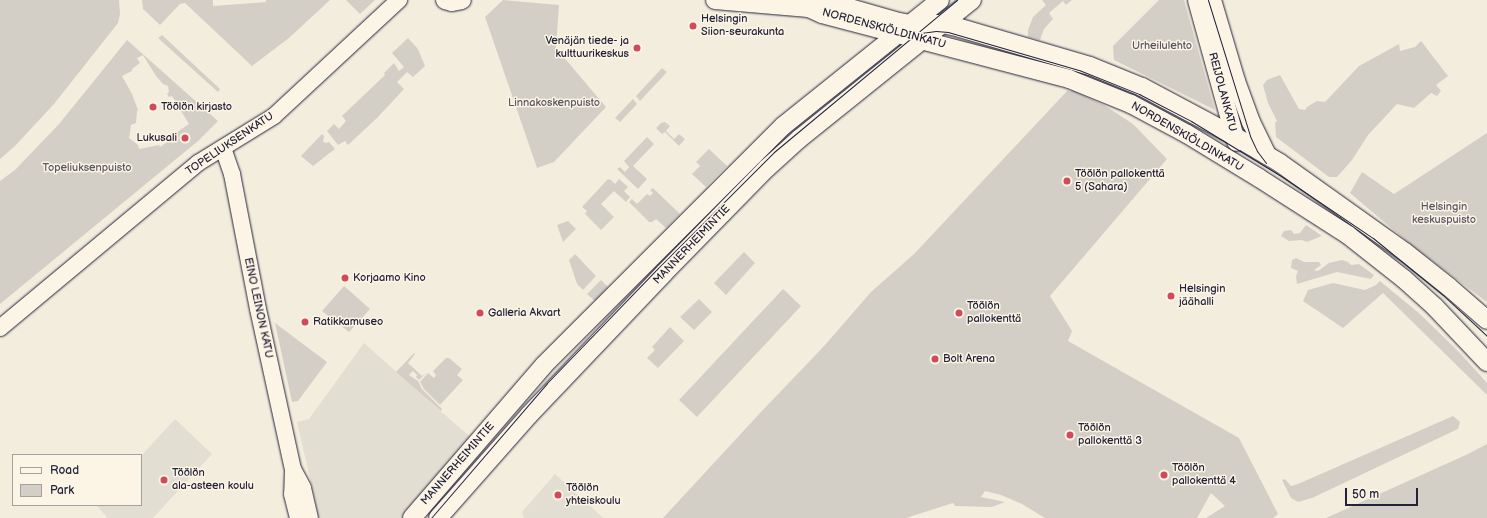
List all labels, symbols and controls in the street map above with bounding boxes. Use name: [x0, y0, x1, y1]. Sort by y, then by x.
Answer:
street label: NORDENSKIÖLDINKATU: [821, 6, 947, 52]
place label: Helsingin Siion-seurakunta: [701, 13, 784, 39]
marker: Helsingin Siion-seurakunta: [688, 21, 698, 31]
place label: Venäjän tiede- ja kulttuurikeskus: [545, 35, 629, 61]
park label: Urheilulehto: [1132, 39, 1192, 53]
marker: Venäjän tiede- ja kulttuurikeskus: [632, 43, 642, 53]
street label: REIJOLANKATU: [1205, 51, 1239, 133]
park label: Linnakoskenpuisto: [508, 96, 600, 110]
street label: NORDENSKIÖLDINKATU: [1129, 99, 1245, 175]
place label: Töölön kirjasto: [161, 100, 232, 114]
marker: Töölön kirjasto: [148, 102, 158, 112]
street label: TOPELIUKSENKATU: [184, 110, 276, 178]
place label: Lukusali: [136, 131, 177, 145]
marker: Lukusali: [180, 133, 190, 143]
park label: Topeliuksenpuisto: [42, 161, 132, 175]
place label: Töölön pallokenttä 5 (Sahara): [1075, 168, 1165, 194]
marker: Töölön pallokenttä 5 (Sahara): [1062, 176, 1072, 186]
park label: Helsingin keskuspuisto: [1412, 201, 1476, 227]
street label: MANNERHEIMINTIE: [651, 203, 733, 287]
street label: EINO LEINON KATU: [241, 256, 275, 360]
place label: Korjaamo Kino: [353, 271, 426, 285]
marker: Korjaamo Kino: [340, 273, 350, 283]
place label: Helsingin jäähalli: [1179, 283, 1225, 309]
marker: Helsingin jäähalli: [1166, 291, 1176, 301]
place label: Töölön pallokenttä: [967, 300, 1021, 326]
place label: Galleria Akvart: [488, 306, 561, 320]
marker: Galleria Akvart: [475, 308, 485, 318]
marker: Töölön pallokenttä: [954, 308, 964, 318]
place label: Ratikkamuseo: [313, 315, 383, 329]
marker: Ratikkamuseo: [300, 317, 310, 327]
place label: Bolt Arena: [943, 352, 995, 366]
marker: Bolt Arena: [930, 354, 940, 364]
street label: MANNERHEIMINTIE: [419, 420, 497, 508]
place label: Töölön pallokenttä 3: [1078, 422, 1142, 448]
marker: Töölön pallokenttä 3: [1065, 430, 1075, 440]
legend: [12, 454, 142, 506]
place label: Töölön pallokenttä 4: [1172, 462, 1236, 488]
text: Road: [50, 463, 79, 478]
place label: Töölön ala-asteen koulu: [172, 467, 254, 493]
marker: Töölön pallokenttä 4: [1159, 470, 1169, 480]
marker: Töölön ala-asteen koulu: [159, 475, 169, 485]
scale bar: [1347, 480, 1420, 506]
place label: Töölön yhteiskoulu: [566, 482, 621, 508]
text: Park: [50, 483, 74, 498]
text: 50 m: [1352, 487, 1379, 502]
marker: Töölön yhteiskoulu: [553, 490, 563, 500]

